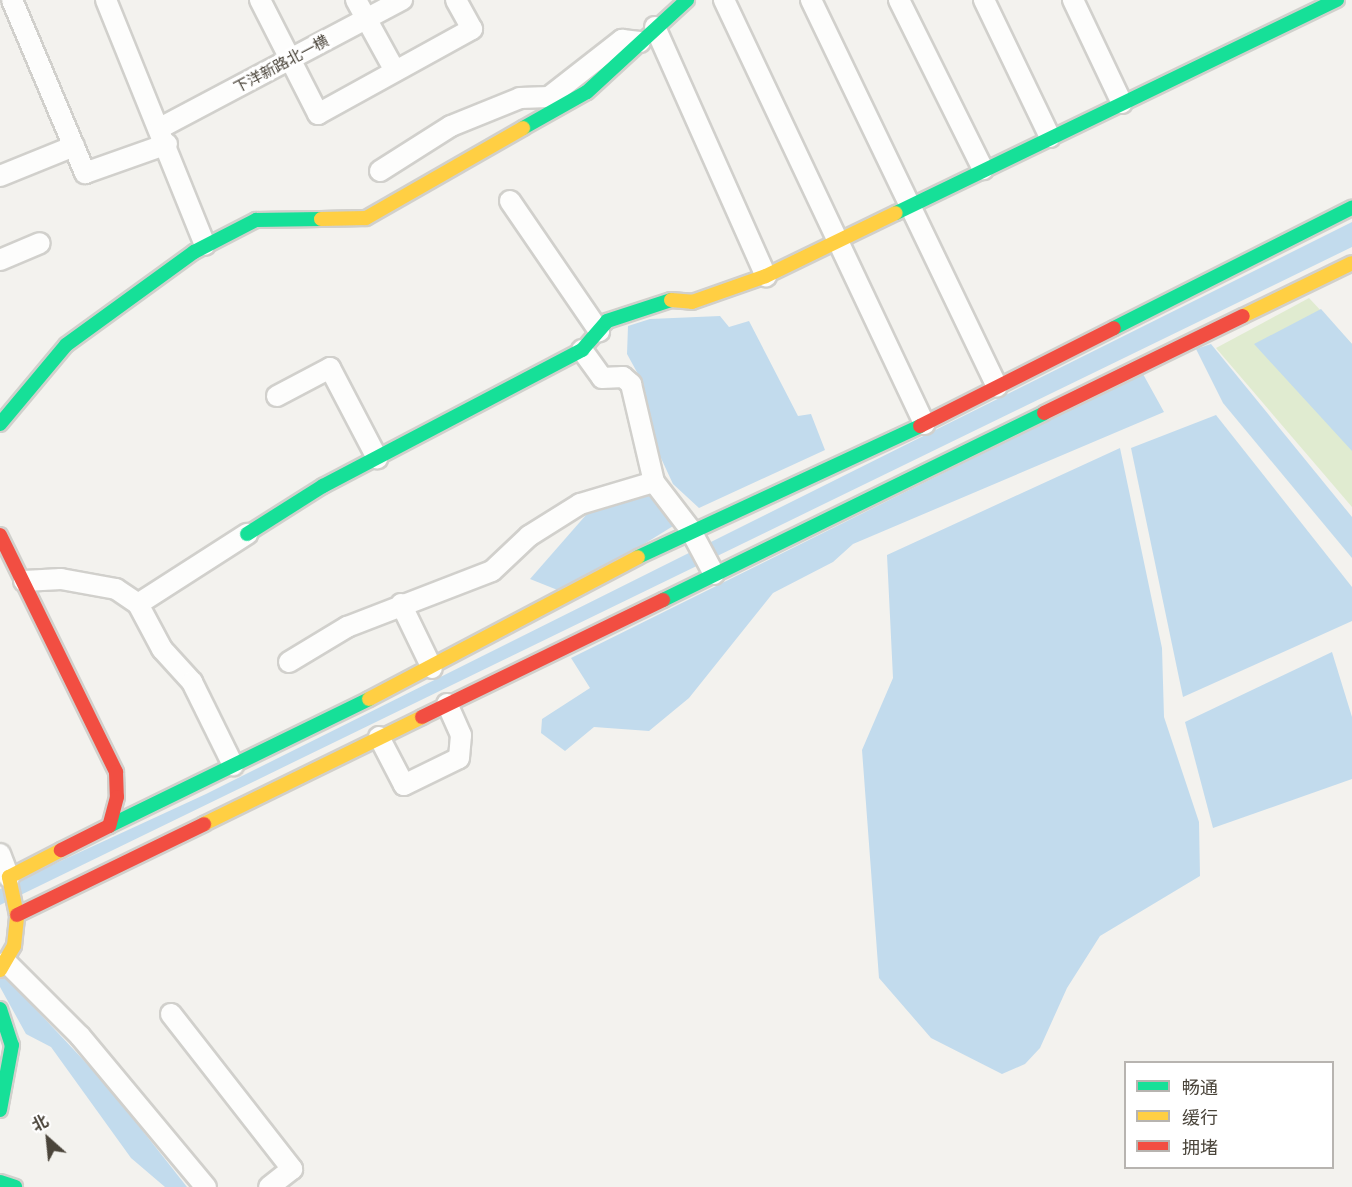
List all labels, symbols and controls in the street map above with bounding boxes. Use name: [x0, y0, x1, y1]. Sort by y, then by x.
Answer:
street label: 下洋新路北一横: [230, 31, 332, 97]
legend: [1124, 1061, 1334, 1169]
text: 畅通: [1182, 1075, 1218, 1099]
text: 缓行: [1182, 1105, 1218, 1129]
north arrow: [18, 1109, 78, 1169]
text: 北: [28, 1110, 52, 1136]
text: 拥堵: [1182, 1135, 1218, 1159]

